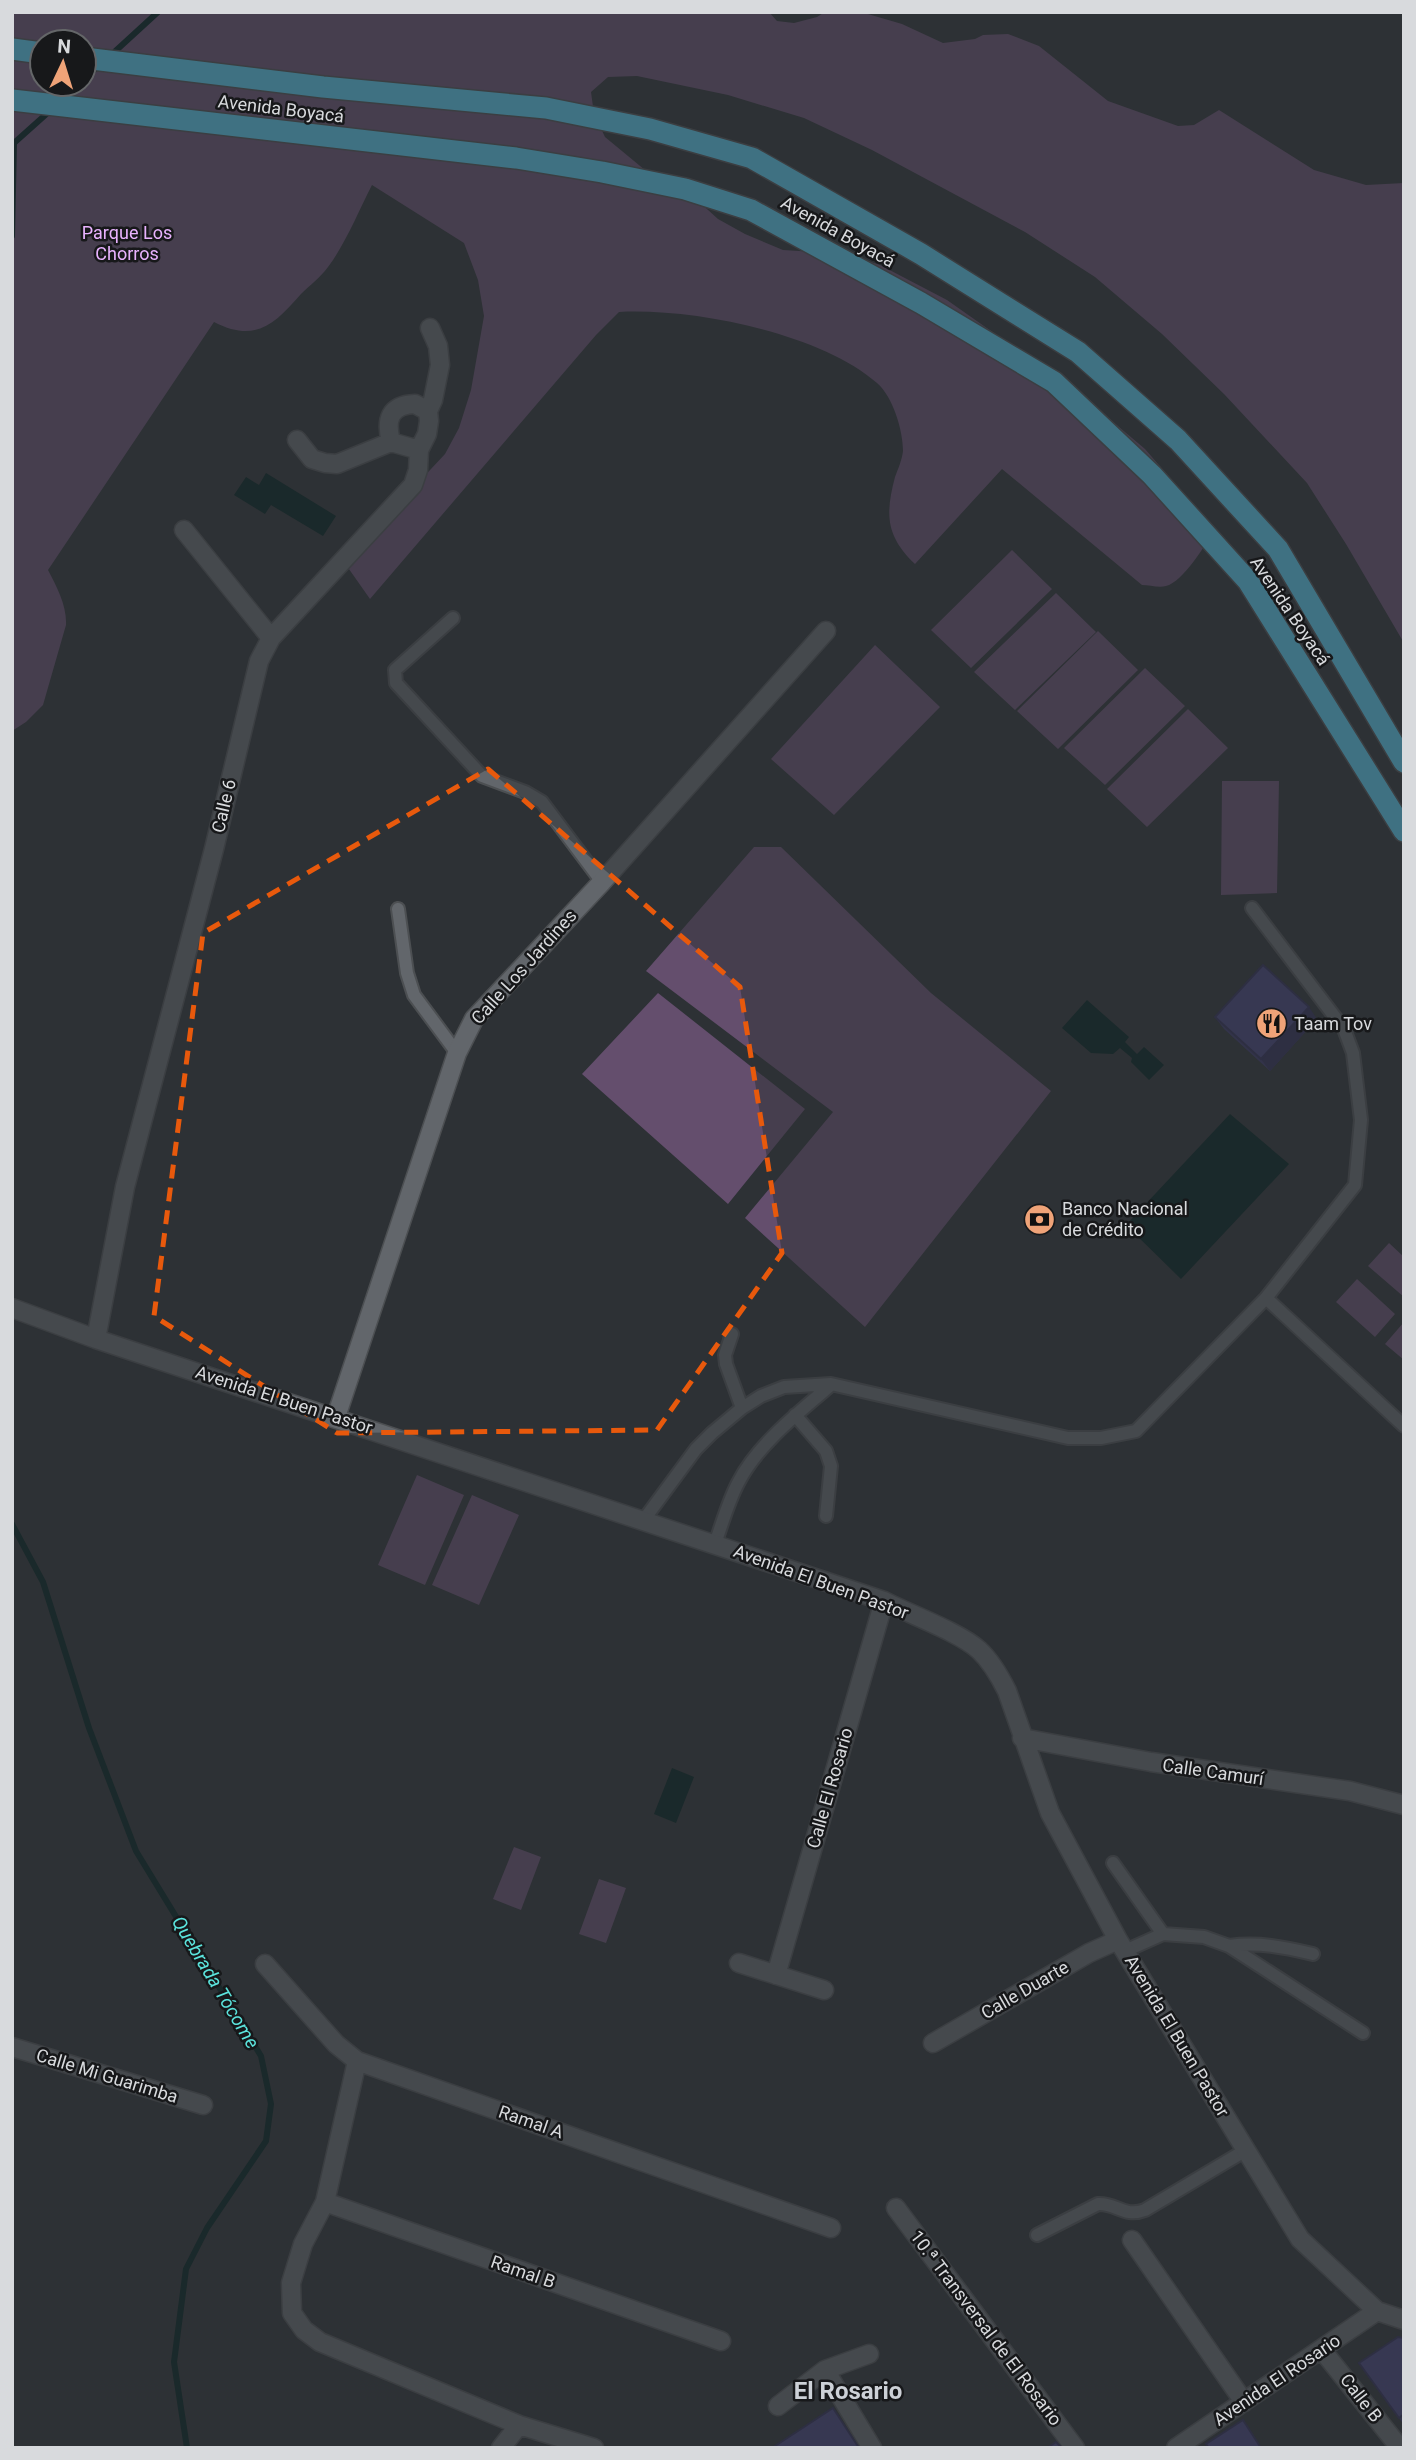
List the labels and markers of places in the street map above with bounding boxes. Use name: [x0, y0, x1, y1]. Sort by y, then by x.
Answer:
restaurant icon: Taam Tov: [1254, 1007, 1288, 1041]
place label: Taam Tov: [1294, 1013, 1372, 1034]
place label: Banco Nacional de Crédito: [1062, 1198, 1188, 1240]
bank icon: Banco Nacional de Crédito: [1022, 1202, 1056, 1236]

